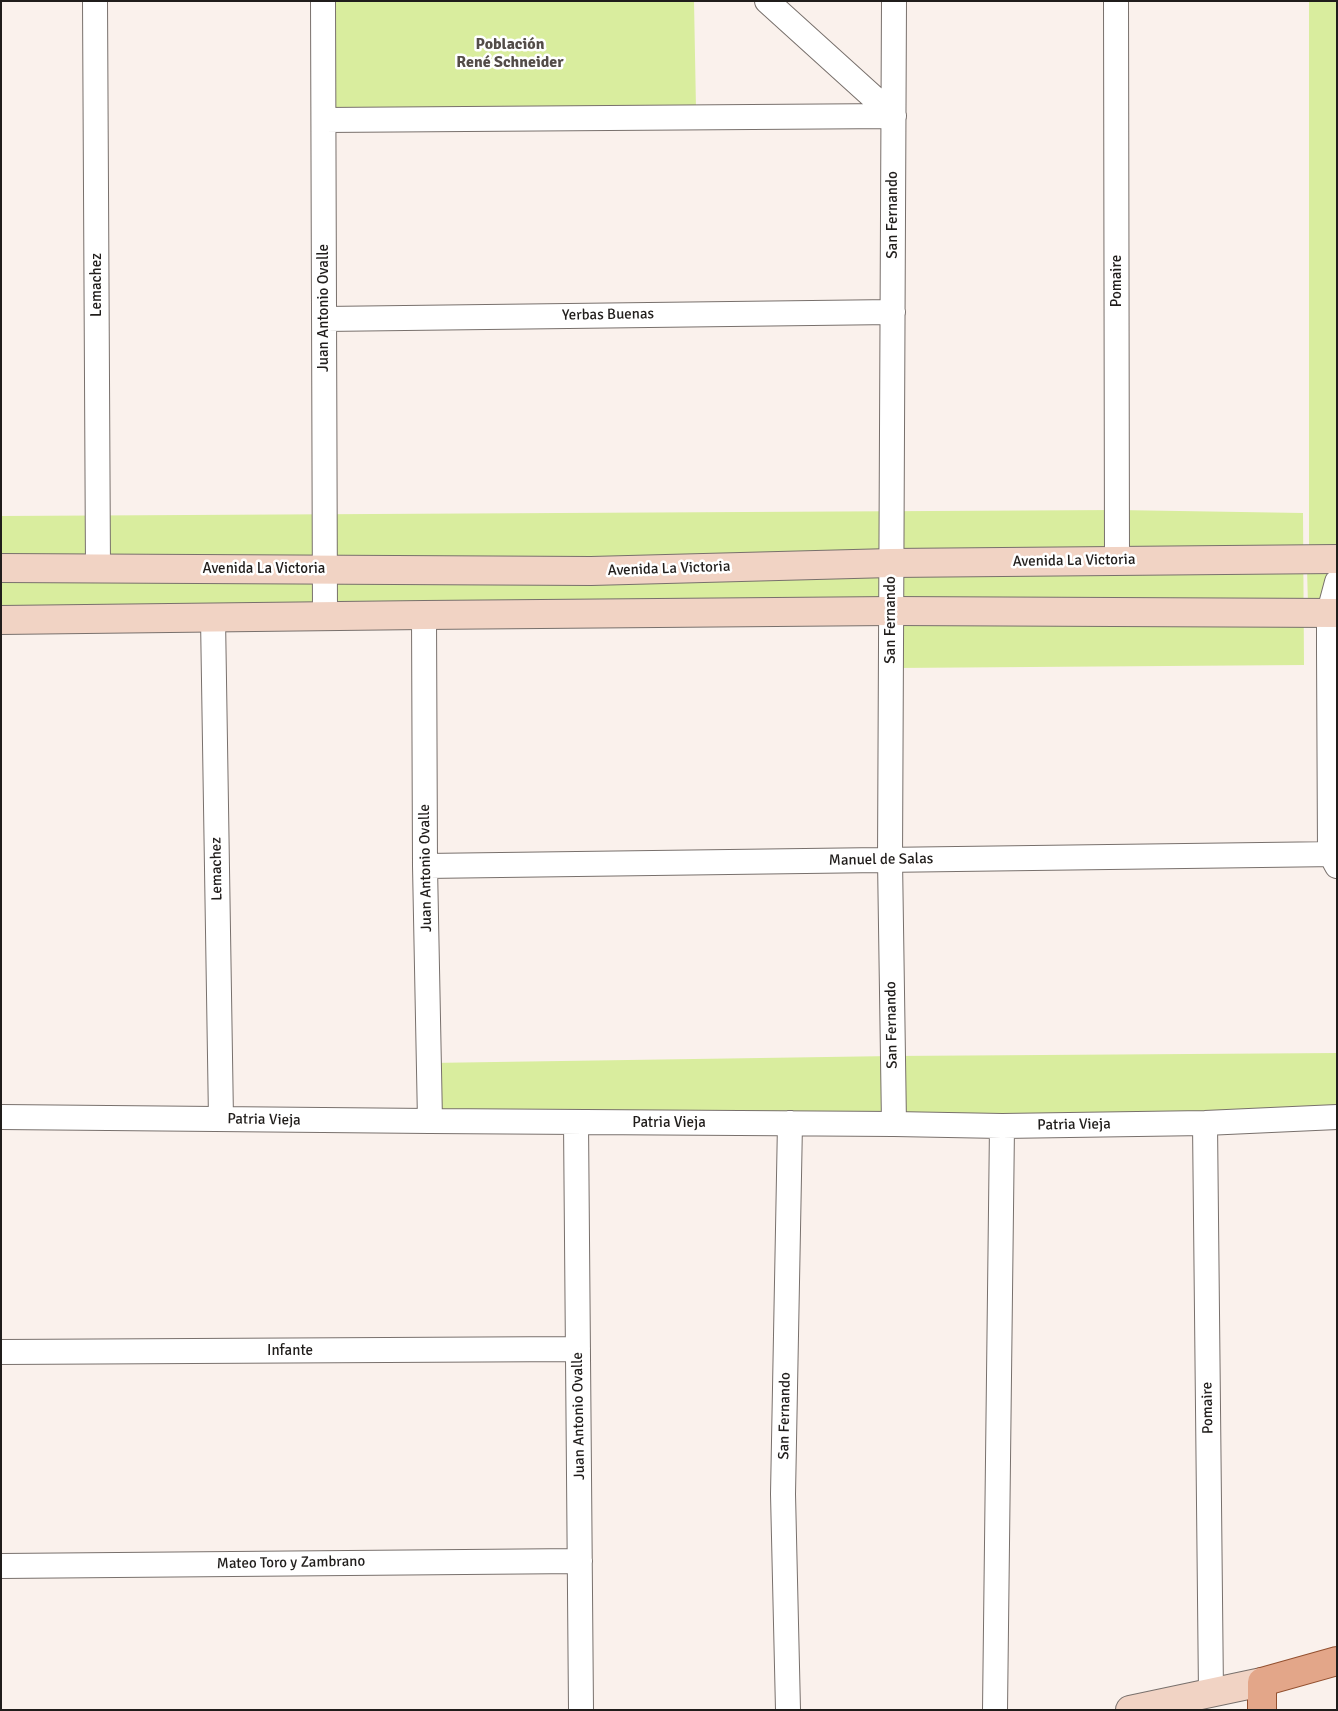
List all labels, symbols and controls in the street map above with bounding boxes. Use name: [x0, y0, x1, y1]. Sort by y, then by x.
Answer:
district label: Población René Schneider: [456, 35, 564, 73]
street label: San Fernando: [884, 171, 902, 259]
street label: Juan Antonio Ovalle: [315, 244, 333, 372]
street label: Lemachez: [88, 253, 106, 317]
street label: Pomaire: [1108, 255, 1126, 307]
street label: Yerbas Buenas: [562, 305, 654, 325]
street label: Avenida La Victoria: [1012, 551, 1136, 571]
street label: Avenida La Victoria: [607, 558, 731, 580]
street label: Avenida La Victoria: [203, 560, 325, 578]
street label: San Fernando: [882, 576, 900, 664]
street label: Juan Antonio Ovalle: [416, 804, 436, 932]
street label: Lemachez: [207, 837, 227, 901]
street label: Manuel de Salas: [829, 850, 933, 870]
street label: San Fernando: [882, 981, 902, 1069]
street label: Patria Vieja: [227, 1110, 301, 1130]
street label: Patria Vieja: [632, 1114, 706, 1132]
street label: Patria Vieja: [1037, 1115, 1111, 1135]
street label: Infante: [267, 1342, 313, 1360]
street label: Juan Antonio Ovalle: [569, 1352, 589, 1480]
street label: San Fernando: [775, 1372, 795, 1460]
street label: Pomaire: [1199, 1382, 1217, 1434]
street label: Mateo Toro y Zambrano: [217, 1553, 365, 1573]

